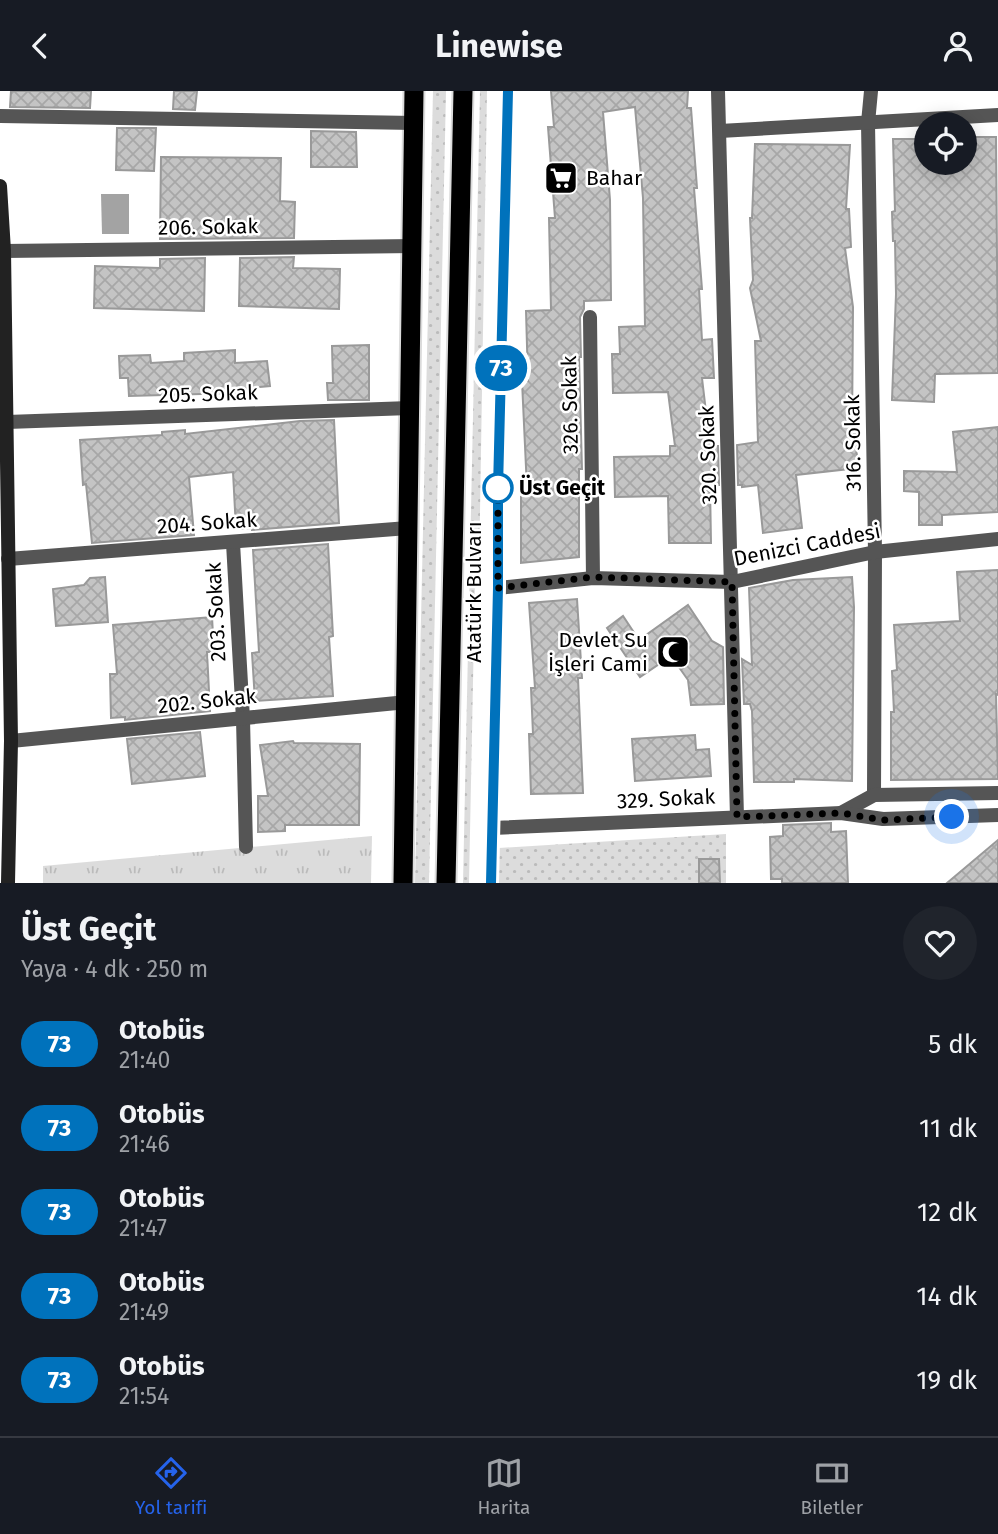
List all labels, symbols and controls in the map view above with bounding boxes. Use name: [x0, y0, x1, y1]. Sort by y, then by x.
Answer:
icon: back: [21, 27, 59, 65]
text: Linewise: [435, 27, 563, 65]
icon: person: [939, 27, 977, 65]
map controls: [914, 112, 977, 175]
button: locate: [914, 112, 977, 175]
supermarket icon: Bahar: [542, 159, 580, 197]
place label: Bahar: [586, 165, 642, 191]
street label: 206. Sokak: [158, 213, 259, 241]
line badge: 73: [470, 345, 532, 391]
text: 73: [489, 354, 513, 382]
street label: 326. Sokak: [556, 355, 584, 455]
street label: 205. Sokak: [158, 379, 258, 409]
street label: 316. Sokak: [839, 394, 867, 492]
street label: 320. Sokak: [693, 405, 723, 505]
marker: Üst Geçit: [483, 473, 513, 503]
place label: Üst Geçit: [519, 474, 606, 501]
street label: 204. Sokak: [156, 507, 258, 539]
street label: Denizci Caddesi: [731, 518, 883, 572]
street label: Atatürk Bulvarı: [461, 521, 487, 663]
street label: 203. Sokak: [200, 561, 232, 662]
place label: Devlet Su İşleri Cami: [548, 627, 648, 677]
mosque icon: Devlet Su İşleri Cami: [654, 633, 692, 671]
street label: 202. Sokak: [156, 683, 258, 719]
street label: 329. Sokak: [616, 783, 716, 815]
your location: [934, 799, 969, 834]
button: heart: [903, 906, 977, 980]
text: Üst Geçit: [21, 909, 156, 949]
text: Yaya · 4 dk · 250 m: [21, 955, 208, 983]
text: Otobüs: [119, 1015, 205, 1046]
text: 5 dk: [928, 1029, 977, 1060]
text: 73: [48, 1030, 71, 1058]
text: 21:40: [119, 1046, 170, 1074]
text: Otobüs: [119, 1099, 205, 1130]
text: 11 dk: [919, 1113, 977, 1144]
text: 73: [48, 1114, 71, 1142]
text: 21:46: [119, 1130, 170, 1158]
text: Otobüs: [119, 1183, 205, 1214]
text: 12 dk: [917, 1197, 977, 1228]
text: 73: [48, 1198, 71, 1226]
text: 21:47: [119, 1214, 167, 1242]
text: Otobüs: [119, 1267, 205, 1298]
text: 14 dk: [916, 1281, 977, 1312]
text: 73: [48, 1282, 71, 1310]
text: 21:49: [119, 1298, 169, 1326]
text: Otobüs: [119, 1351, 205, 1382]
text: 19 dk: [916, 1365, 977, 1396]
text: 73: [48, 1366, 71, 1394]
text: 21:54: [119, 1382, 169, 1410]
tab: Yol tarifi: [135, 1454, 207, 1519]
tab: Harita: [477, 1454, 530, 1519]
tab: Biletler: [800, 1454, 863, 1519]

